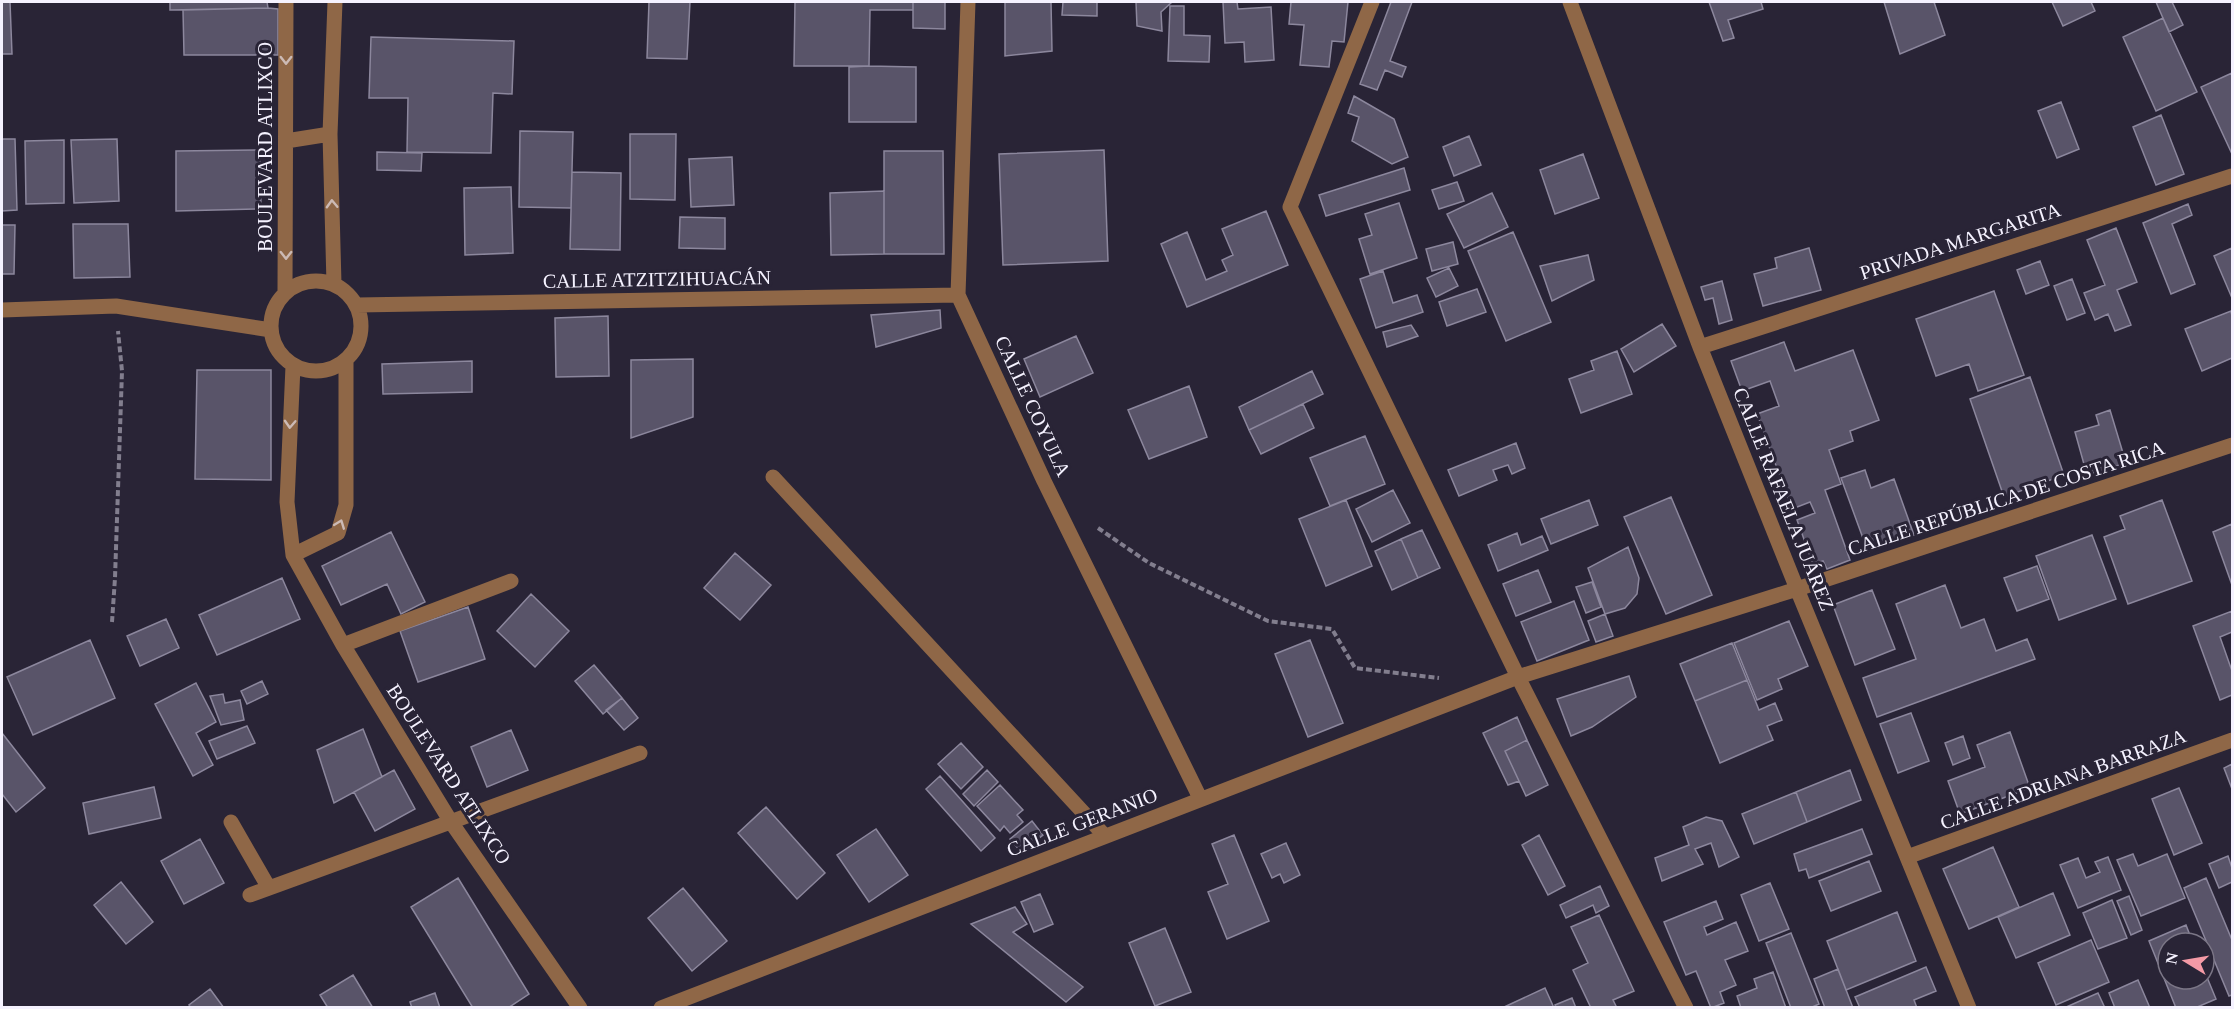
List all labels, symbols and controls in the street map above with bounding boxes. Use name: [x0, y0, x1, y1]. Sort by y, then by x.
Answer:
street label: BOULEVARD ATLIXCO: [254, 42, 276, 252]
one-way arrow: [280, 55, 292, 64]
street label: PRIVADA MARGARITA: [1857, 198, 2064, 284]
one-way arrow: [326, 200, 338, 209]
one-way arrow: [280, 250, 292, 259]
street label: CALLE ATZITZIHUACÁN: [543, 266, 771, 292]
street label: CALLE COYULA: [991, 332, 1075, 480]
street label: CALLE RAFAELA JUÁREZ: [1729, 384, 1839, 614]
one-way arrow: [284, 420, 297, 429]
street label: CALLE REPÚBLICA DE COSTA RICA: [1845, 435, 2168, 560]
one-way arrow: [332, 520, 345, 530]
street label: BOULEVARD ATLIXCO: [383, 680, 515, 868]
street label: CALLE ADRIANA BARRAZA: [1937, 724, 2189, 834]
street label: CALLE GERANIO: [1004, 783, 1160, 861]
north arrow: [2156, 931, 2216, 991]
text: N: [2162, 951, 2181, 966]

